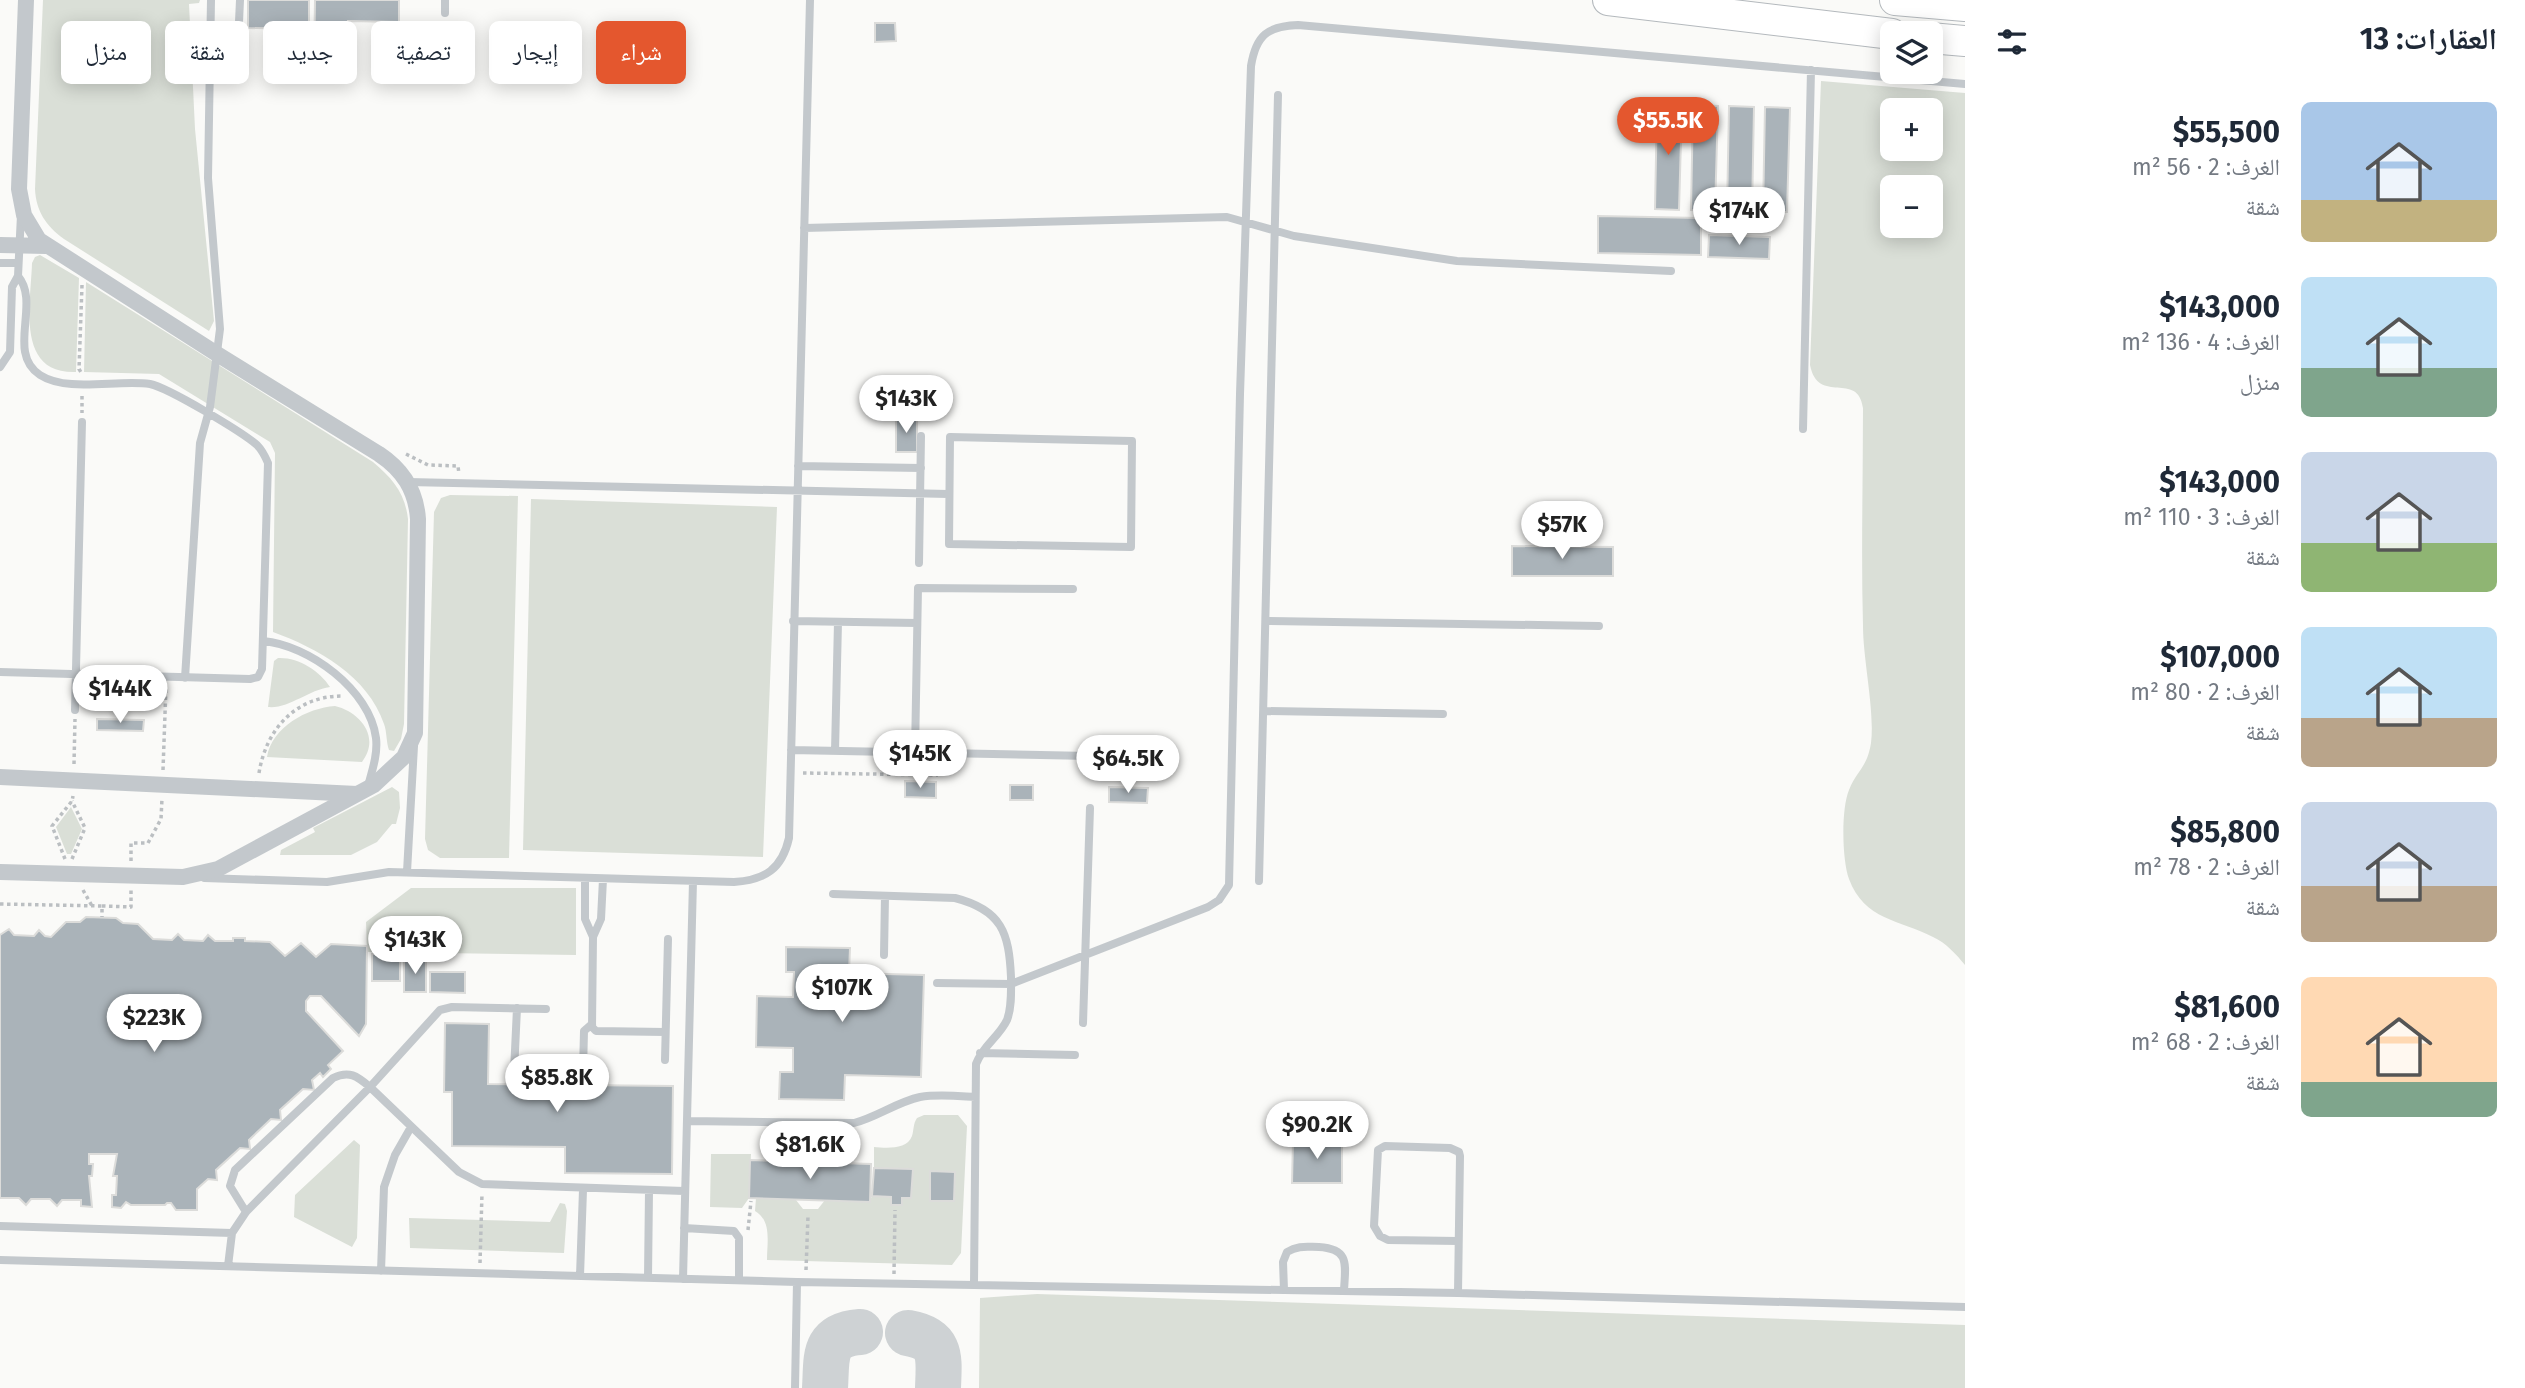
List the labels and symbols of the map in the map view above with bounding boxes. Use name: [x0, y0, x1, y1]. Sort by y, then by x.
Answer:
pin: $55.5K: [1611, 97, 1725, 157]
pin: $174K: [1690, 188, 1788, 247]
pin: $143K: [857, 376, 955, 435]
pin: $57K: [1521, 502, 1603, 561]
pin: $144K: [71, 666, 169, 725]
pin: $145K: [871, 730, 969, 790]
pin: $64.5K: [1071, 736, 1185, 795]
pin: $143K: [366, 916, 464, 976]
pin: $107K: [793, 964, 891, 1024]
pin: $223K: [105, 995, 203, 1054]
pin: $85.8K: [500, 1054, 614, 1114]
pin: $90.2K: [1260, 1102, 1374, 1161]
pin: $81.6K: [753, 1122, 867, 1181]

